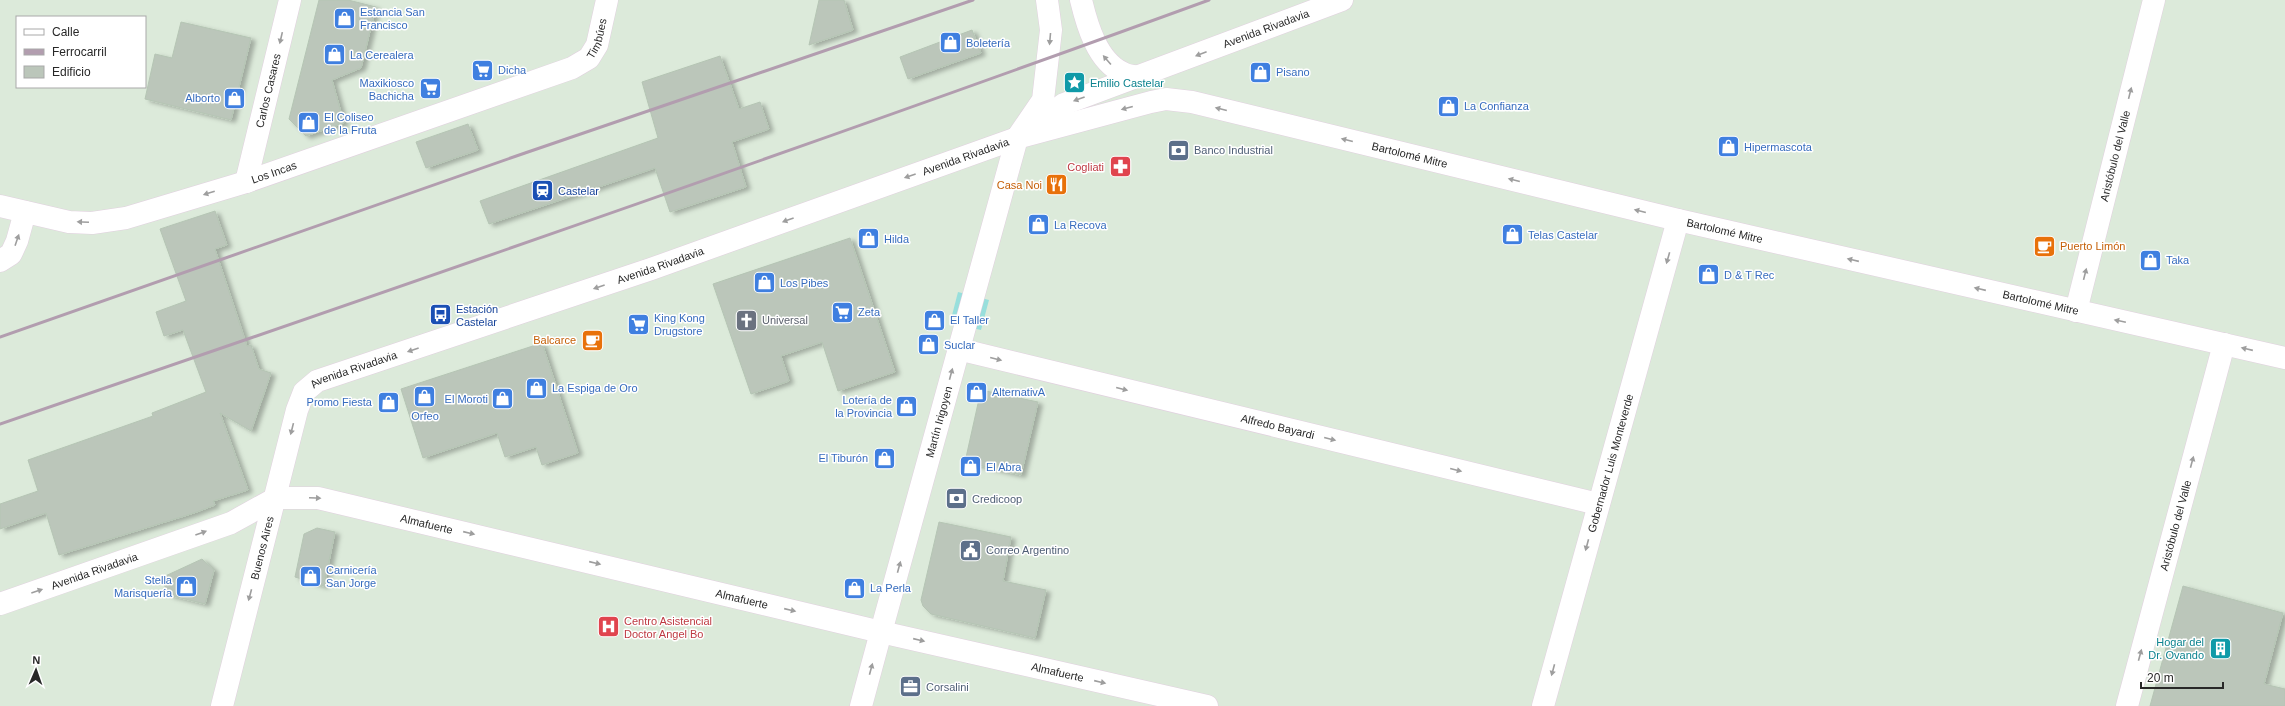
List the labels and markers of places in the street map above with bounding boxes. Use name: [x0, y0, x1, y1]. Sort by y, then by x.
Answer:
shop icon: Estancia San Francisco: [331, 5, 357, 31]
place label: Estancia San Francisco: [360, 6, 425, 31]
shop icon: Boletería: [938, 30, 964, 56]
place label: Boletería: [966, 37, 1011, 49]
shop icon: La Cerealera: [321, 42, 347, 68]
place label: La Cerealera: [350, 49, 414, 61]
supermarket icon: Dicha: [470, 57, 496, 83]
shop icon: Pisano: [1248, 59, 1274, 85]
place label: Dicha: [498, 64, 527, 76]
place label: Pisano: [1276, 66, 1310, 78]
place icon: Emilio Castelar: [1062, 70, 1088, 96]
supermarket icon: Maxikiosco Bachicha: [417, 76, 443, 102]
place label: Maxikiosco Bachicha: [360, 77, 415, 102]
place label: Emilio Castelar: [1090, 77, 1164, 89]
shop icon: Alborto: [222, 85, 248, 111]
place label: Alborto: [185, 92, 220, 104]
shop icon: La Confianza: [1436, 93, 1462, 119]
place label: La Confianza: [1464, 100, 1530, 112]
shop icon: El Coliseo de la Fruta: [296, 110, 322, 136]
place label: El Coliseo de la Fruta: [324, 111, 377, 136]
shop icon: Hipermascota: [1715, 134, 1741, 160]
bank icon: Banco Industrial: [1165, 137, 1191, 163]
place label: Hipermascota: [1744, 141, 1813, 153]
place label: Banco Industrial: [1194, 144, 1273, 156]
pharmacy icon: Cogliati: [1107, 154, 1133, 180]
place label: Cogliati: [1067, 161, 1104, 173]
restaurant icon: Casa Noi: [1044, 172, 1070, 198]
station icon: Castelar: [530, 178, 556, 204]
place label: Casa Noi: [997, 179, 1042, 191]
place label: Castelar: [558, 185, 599, 197]
shop icon: La Recova: [1025, 212, 1051, 238]
place label: La Recova: [1054, 219, 1107, 231]
shop icon: Telas Castelar: [1499, 222, 1525, 248]
shop icon: Hilda: [856, 226, 882, 252]
place label: Telas Castelar: [1528, 229, 1598, 241]
place label: Hilda: [884, 233, 910, 245]
cafe icon: Puerto Limón: [2032, 233, 2058, 259]
place label: Puerto Limón: [2060, 240, 2125, 252]
shop icon: Taka: [2137, 247, 2163, 273]
place label: Taka: [2166, 254, 2190, 266]
shop icon: D & T Rec: [1696, 262, 1722, 288]
place label: D & T Rec: [1724, 269, 1775, 281]
shop icon: Los Pibes: [751, 270, 777, 296]
place label: Los Pibes: [780, 277, 829, 289]
supermarket icon: Zeta: [830, 299, 856, 325]
bus stop icon: Estación Castelar: [428, 302, 454, 328]
place label: Estación Castelar: [456, 303, 498, 328]
place label: Zeta: [858, 306, 881, 318]
church icon: Universal: [734, 307, 760, 333]
shop icon: El Taller: [921, 307, 947, 333]
supermarket icon: King Kong Drugstore: [626, 311, 652, 337]
place label: King Kong Drugstore: [654, 312, 705, 337]
place label: Universal: [762, 314, 808, 326]
place label: El Taller: [950, 314, 989, 326]
cafe icon: Balcarce: [579, 327, 605, 353]
shop icon: Suclar: [916, 332, 942, 358]
place label: Balcarce: [533, 334, 576, 346]
place label: Suclar: [944, 339, 976, 351]
shop icon: La Espiga de Oro: [524, 375, 550, 401]
shop icon: AlternativA: [963, 379, 989, 405]
place label: La Espiga de Oro: [552, 382, 638, 394]
shop icon: Orfeo: [412, 383, 438, 409]
shop icon: El Moroti: [490, 386, 516, 412]
place label: AlternativA: [992, 386, 1046, 398]
shop icon: Promo Fiesta: [375, 389, 401, 415]
place label: El Moroti: [445, 393, 488, 405]
shop icon: Lotería de la Provincia: [894, 393, 920, 419]
place label: Lotería de la Provincia: [835, 394, 893, 419]
place label: Promo Fiesta: [307, 396, 373, 408]
place label: Orfeo: [411, 410, 439, 422]
shop icon: El Tiburón: [871, 445, 897, 471]
place label: El Tiburón: [818, 452, 868, 464]
shop icon: El Abra: [957, 454, 983, 480]
place label: El Abra: [986, 461, 1022, 473]
bank icon: Credicoop: [944, 486, 970, 512]
place label: Credicoop: [972, 493, 1022, 505]
public building icon: Correo Argentino: [958, 537, 984, 563]
place label: Correo Argentino: [986, 544, 1069, 556]
shop icon: Carnicería San Jorge: [298, 563, 324, 589]
place label: Carnicería San Jorge: [326, 564, 378, 589]
shop icon: Stella Marisquería: [174, 573, 200, 599]
place label: Stella Marisquería: [114, 574, 173, 599]
shop icon: La Perla: [842, 575, 868, 601]
place label: La Perla: [870, 582, 912, 594]
hospital icon: Centro Asistencial Doctor Angel Bo: [595, 614, 621, 640]
place label: Centro Asistencial Doctor Angel Bo: [624, 615, 712, 640]
building icon: Hogar del Dr. Ovando: [2207, 635, 2233, 661]
place label: Hogar del Dr. Ovando: [2148, 636, 2204, 661]
office icon: Corsalini: [898, 674, 924, 700]
place label: Corsalini: [926, 681, 969, 693]

